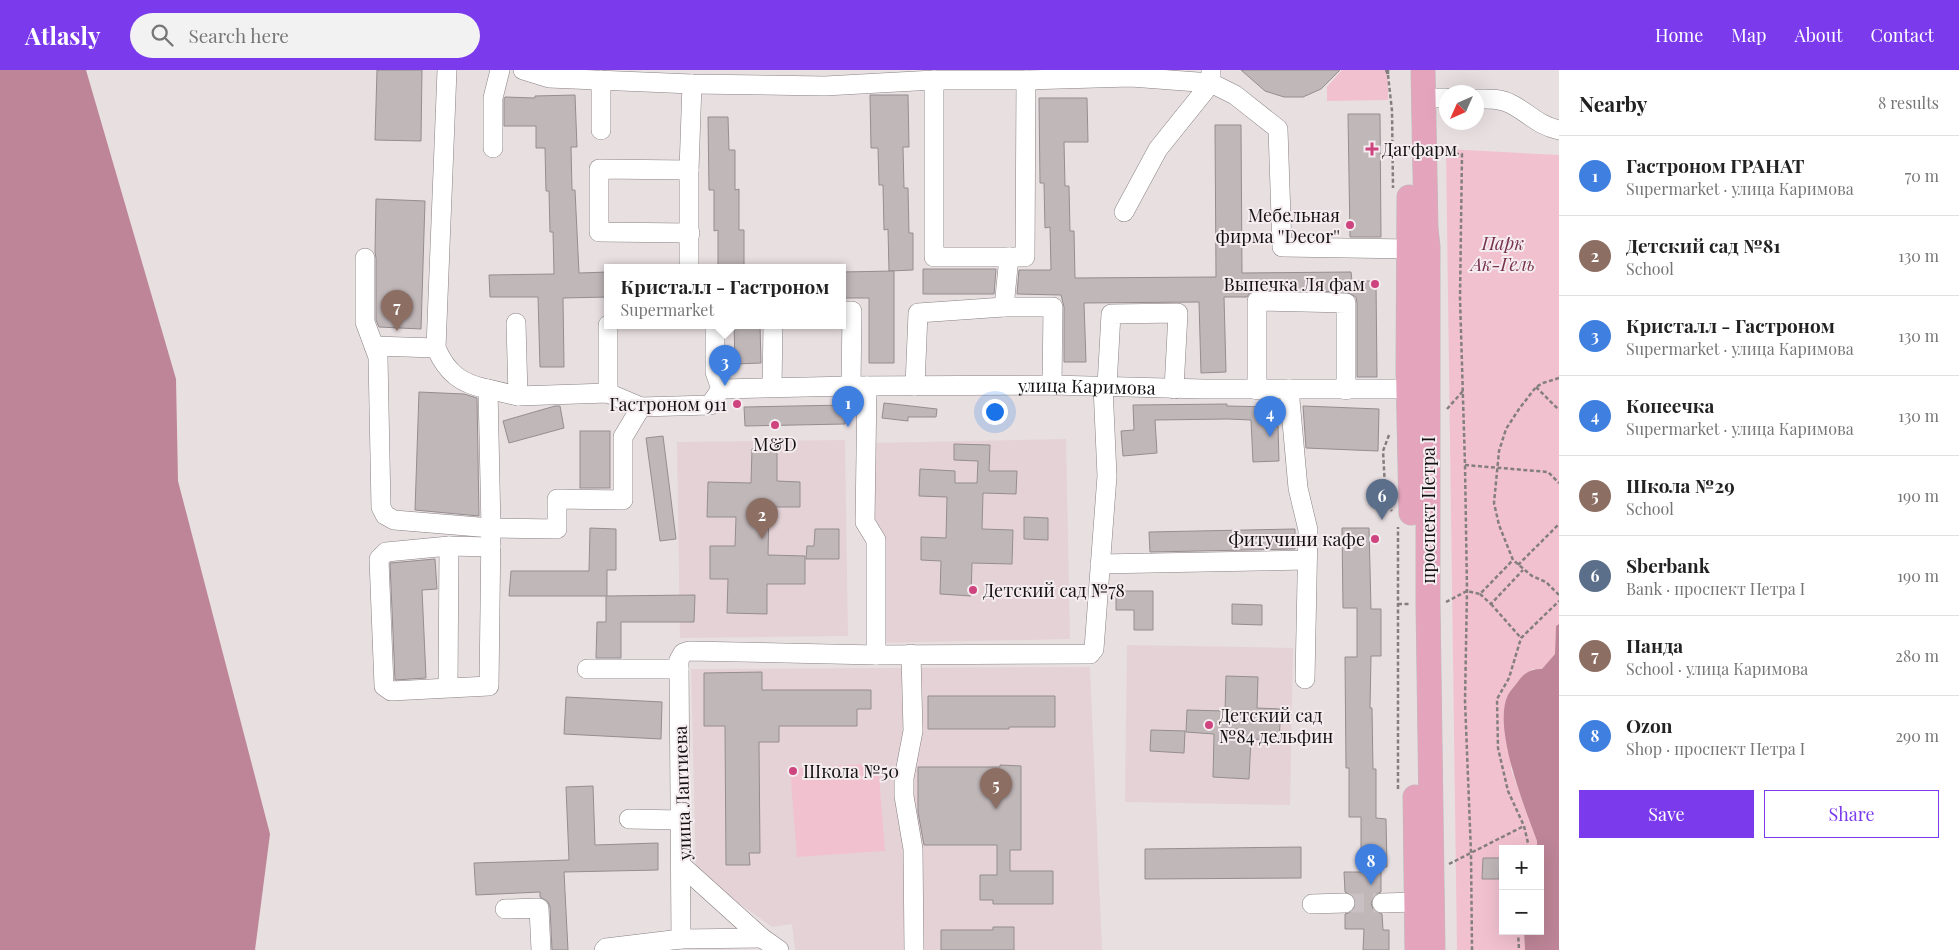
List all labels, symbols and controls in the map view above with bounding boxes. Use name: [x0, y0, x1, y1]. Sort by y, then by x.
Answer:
search box: [130, 13, 480, 58]
text: Atlasly: [25, 19, 100, 51]
icon: search: [148, 21, 176, 49]
text: Search here: [188, 22, 289, 48]
text: Home: [1655, 23, 1703, 47]
text: Map: [1731, 23, 1766, 47]
text: About: [1794, 23, 1843, 47]
text: Contact: [1871, 23, 1934, 47]
north arrow: [1439, 85, 1484, 130]
text: Nearby: [1579, 89, 1648, 117]
text: 8 results: [1878, 92, 1939, 113]
place label: Дагфарм: [1382, 137, 1457, 161]
marker: Дагфарм: [1366, 143, 1378, 155]
text: Гастроном ГРАНАТ: [1626, 152, 1804, 178]
text: 1: [1592, 165, 1598, 186]
text: 70 m: [1905, 165, 1939, 186]
text: Supermarket · улица Каримова: [1626, 178, 1854, 199]
place label: Мебельная фирма ''Decor'': [1216, 203, 1340, 248]
marker: Мебельная фирма ''Decor'': [1344, 219, 1356, 231]
park label: Парк Ак-Гель: [1469, 231, 1535, 276]
text: Детский сад №81: [1626, 232, 1781, 258]
text: 2: [1591, 245, 1599, 266]
text: 130 m: [1898, 245, 1939, 266]
text: School: [1626, 258, 1674, 279]
popup: [604, 264, 846, 329]
place label: Выпечка Ля фам: [1224, 272, 1365, 296]
text: Кристалл - Гастроном: [621, 273, 829, 299]
marker: Выпечка Ля фам: [1369, 278, 1381, 290]
pin: 7: [381, 290, 413, 331]
text: Supermarket: [621, 299, 714, 320]
text: Кристалл - Гастроном: [1626, 312, 1835, 338]
text: 3: [1591, 325, 1599, 346]
text: 130 m: [1898, 325, 1939, 346]
text: Supermarket · улица Каримова: [1626, 338, 1854, 359]
pin: 3: [709, 345, 741, 386]
street label: улица Каримова: [1017, 373, 1156, 400]
pin: 1: [832, 386, 864, 427]
place label: Гастроном 911: [609, 392, 727, 416]
text: Копеечка: [1626, 392, 1714, 418]
pin: 4: [1254, 396, 1286, 437]
marker: Гастроном 911: [731, 398, 743, 410]
your location: [982, 399, 1008, 425]
text: 4: [1591, 405, 1599, 426]
text: 130 m: [1898, 405, 1939, 426]
text: Supermarket · улица Каримова: [1626, 418, 1854, 439]
marker: M&D: [769, 419, 781, 431]
place label: M&D: [753, 432, 797, 456]
street label: проспект Петра I: [1416, 436, 1440, 584]
text: Школа №29: [1626, 472, 1735, 498]
pin: 6: [1366, 479, 1398, 520]
text: 5: [1591, 485, 1599, 506]
text: 190 m: [1897, 485, 1939, 506]
pin: 2: [746, 498, 778, 539]
text: School: [1626, 498, 1674, 519]
place label: Фитучини кафе: [1228, 527, 1365, 551]
marker: Фитучини кафе: [1369, 533, 1381, 545]
text: Sberbank: [1626, 552, 1710, 578]
text: 6: [1591, 565, 1599, 586]
text: 190 m: [1897, 565, 1939, 586]
place label: Детский сад №78: [983, 578, 1125, 602]
text: Bank · проспект Петра I: [1626, 578, 1805, 599]
marker: Детский сад №78: [967, 584, 979, 596]
text: Панда: [1626, 632, 1683, 658]
text: 7: [1591, 645, 1599, 666]
text: 280 m: [1895, 645, 1939, 666]
text: School · улица Каримова: [1626, 658, 1808, 679]
place label: Детский сад №84 дельфин: [1219, 703, 1333, 748]
text: Ozon: [1626, 712, 1672, 738]
marker: Детский сад №84 дельфин: [1203, 719, 1215, 731]
street label: улица Лаптиева: [668, 725, 696, 862]
text: 8: [1591, 725, 1599, 746]
text: 290 m: [1895, 725, 1939, 746]
text: Shop · проспект Петра I: [1626, 738, 1805, 759]
place label: Школа №50: [803, 759, 899, 783]
marker: Школа №50: [787, 765, 799, 777]
pin: 5: [980, 768, 1012, 809]
button: Save: [1579, 790, 1754, 838]
button: Share: [1764, 790, 1939, 838]
pin: 8: [1355, 844, 1387, 885]
map controls: [1499, 845, 1544, 935]
button: +: [1499, 845, 1544, 890]
button: −: [1499, 890, 1544, 935]

